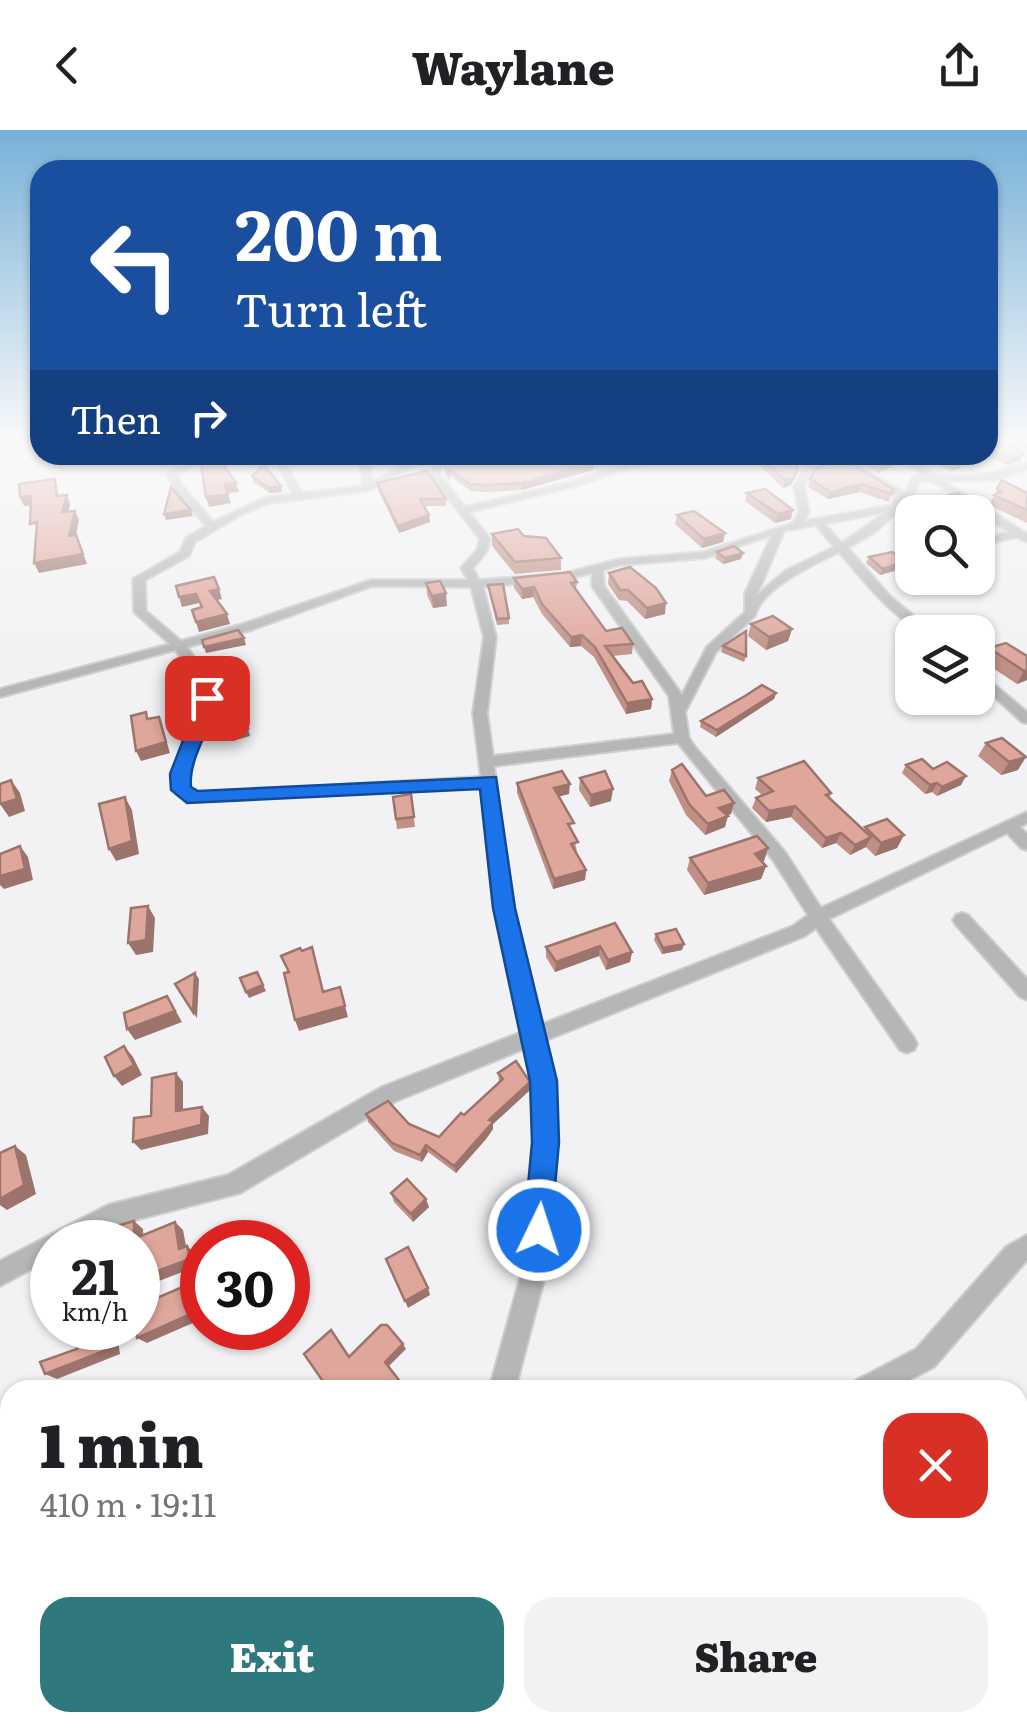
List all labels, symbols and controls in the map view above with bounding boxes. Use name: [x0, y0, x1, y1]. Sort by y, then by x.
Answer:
text: Waylane: [412, 32, 615, 99]
icon: back: [40, 38, 95, 93]
icon: share: [932, 38, 987, 93]
text: 200 m: [235, 179, 443, 283]
icon: left: [70, 200, 200, 330]
text: Turn left: [235, 274, 427, 341]
text: Then: [70, 389, 161, 446]
icon: right: [181, 390, 236, 445]
map controls: [895, 495, 995, 715]
button: search: [895, 495, 995, 595]
button: layers: [895, 615, 995, 715]
pin: [165, 656, 250, 741]
icon: arrive: [180, 671, 235, 726]
position arrow: [487, 1178, 591, 1282]
speed limit sign: 30: [180, 1220, 310, 1350]
text: 21: [71, 1236, 119, 1310]
text: km/h: [62, 1292, 128, 1329]
text: 1 min: [40, 1397, 204, 1486]
button: close: [883, 1413, 988, 1518]
text: 410 m · 19:11: [40, 1479, 217, 1527]
button: Exit: [40, 1597, 504, 1712]
button: Share: [524, 1597, 988, 1712]

